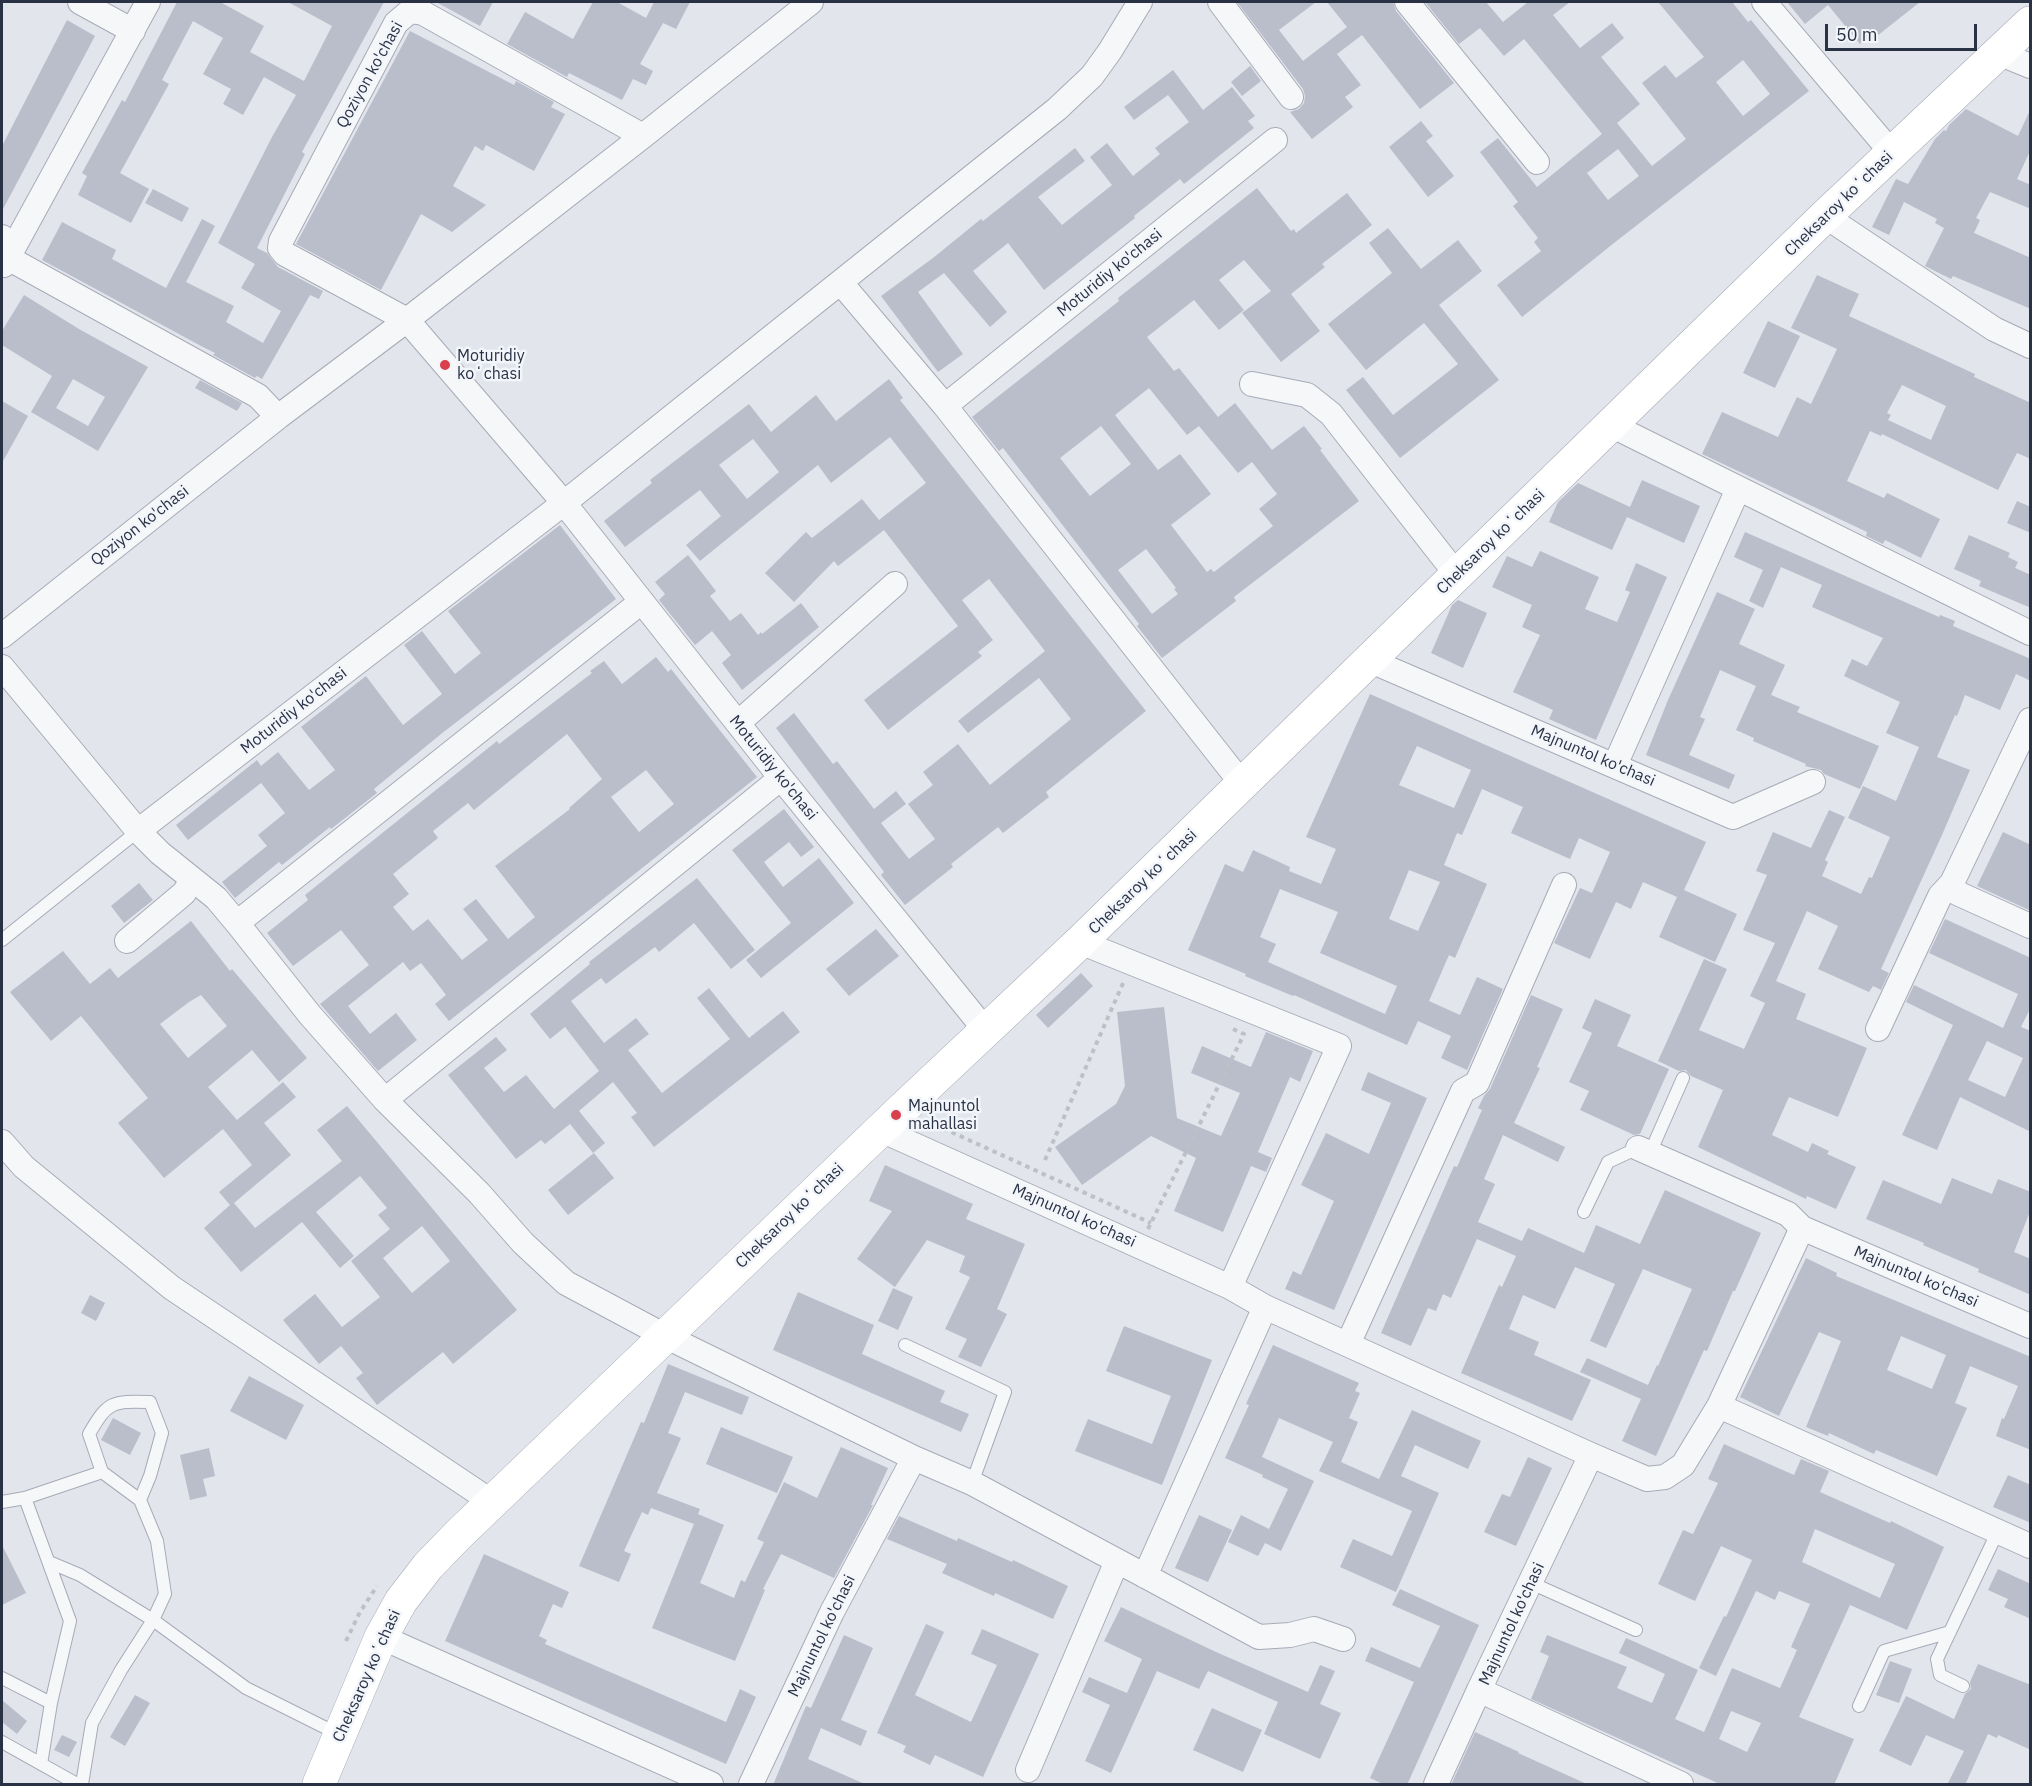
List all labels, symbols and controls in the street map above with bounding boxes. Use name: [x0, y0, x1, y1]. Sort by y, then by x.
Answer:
scale bar: [1828, 12, 1980, 50]
street label: Qoziyon ko'chasi: [333, 18, 407, 132]
text: 50 m: [1836, 23, 1878, 46]
street label: Cheksaroy koʻchasi: [1781, 147, 1897, 261]
street label: Moturidiy ko'chasi: [1054, 225, 1166, 321]
place label: Moturidiy koʻchasi: [457, 346, 525, 384]
marker: Moturidiy koʻchasi: [438, 358, 452, 372]
street label: Qoziyon ko'chasi: [87, 482, 193, 570]
street label: Cheksaroy koʻchasi: [1433, 485, 1549, 599]
street label: Moturidiy ko'chasi: [237, 664, 351, 758]
street label: Moturidiy ko'chasi: [725, 712, 821, 824]
street label: Majnuntol ko'chasi: [1528, 721, 1658, 791]
street label: Cheksaroy koʻchasi: [1085, 825, 1201, 939]
place label: Majnuntol mahallasi: [908, 1096, 980, 1134]
marker: Majnuntol mahallasi: [889, 1108, 903, 1122]
street label: Cheksaroy koʻchasi: [732, 1159, 848, 1273]
street label: Majnuntol ko'chasi: [1009, 1180, 1139, 1252]
street label: Majnuntol ko'chasi: [1851, 1242, 1981, 1312]
street label: Majnuntol ko'chasi: [1475, 1560, 1549, 1688]
street label: Majnuntol ko'chasi: [784, 1572, 860, 1700]
street label: Cheksaroy koʻchasi: [329, 1607, 405, 1745]

